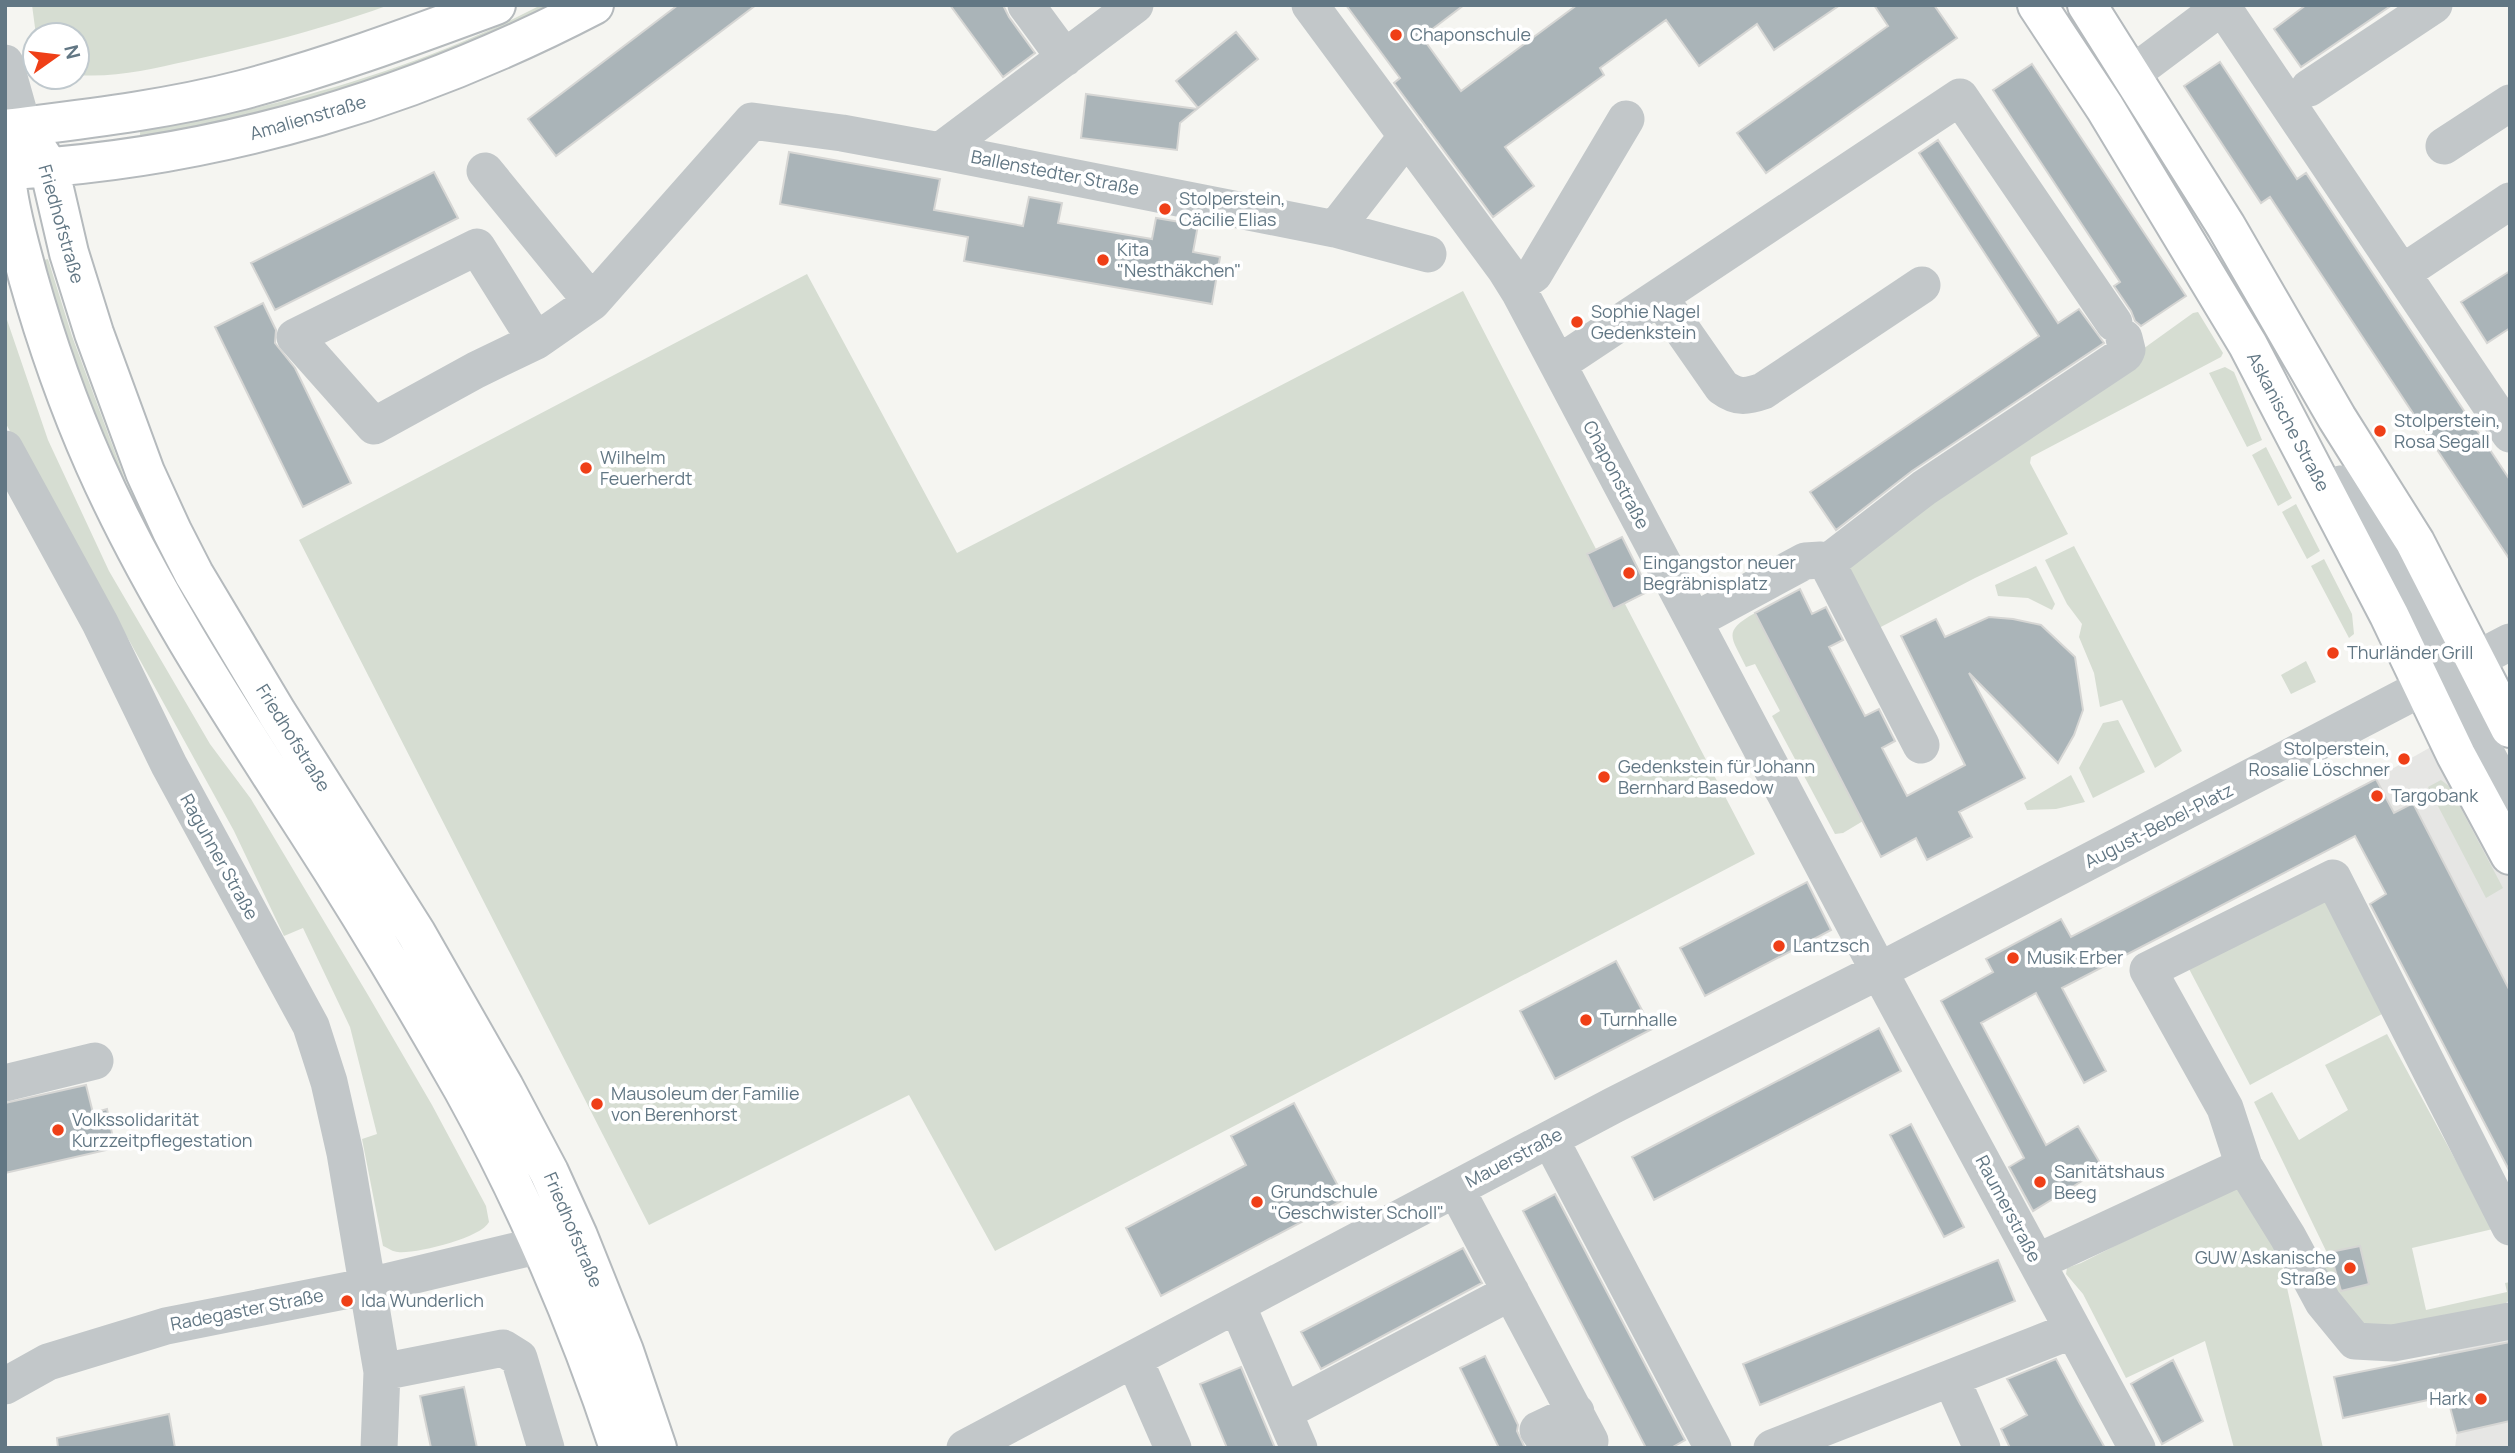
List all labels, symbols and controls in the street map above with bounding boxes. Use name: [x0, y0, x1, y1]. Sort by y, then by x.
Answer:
north arrow: [21, 21, 91, 91]
place label: Chaponschule: [1410, 22, 1531, 46]
marker: Chaponschule: [1388, 27, 1404, 43]
text: N: [58, 42, 87, 62]
street label: Amalienstraße: [247, 89, 369, 145]
street label: Ballenstedter Straße: [969, 144, 1141, 200]
street label: Friedhofstraße: [34, 161, 90, 286]
place label: Stolperstein, Cäcilie Elias: [1179, 186, 1286, 231]
marker: Stolperstein, Cäcilie Elias: [1157, 201, 1173, 217]
place label: Kita "Nesthäkchen": [1117, 237, 1241, 282]
marker: Kita "Nesthäkchen": [1095, 252, 1111, 268]
place label: Sophie Nagel Gedenkstein: [1591, 299, 1700, 344]
marker: Sophie Nagel Gedenkstein: [1569, 314, 1585, 330]
street label: Askanische Straße: [2242, 348, 2336, 495]
place label: Stolperstein, Rosa Segall: [2394, 408, 2501, 453]
street label: Chaponstraße: [1578, 416, 1656, 533]
marker: Stolperstein, Rosa Segall: [2372, 423, 2388, 439]
place label: Wilhelm Feuerherdt: [600, 445, 692, 490]
marker: Wilhelm Feuerherdt: [578, 460, 594, 476]
place label: Eingangstor neuer Begräbnisplatz: [1643, 550, 1797, 595]
marker: Eingangstor neuer Begräbnisplatz: [1621, 565, 1637, 581]
place label: Thurländer Grill: [2347, 640, 2474, 664]
marker: Thurländer Grill: [2325, 645, 2341, 661]
street label: Friedhofstraße: [251, 679, 337, 796]
place label: Stolperstein, Rosalie Löschner: [2249, 736, 2390, 781]
marker: Stolperstein, Rosalie Löschner: [2396, 751, 2412, 767]
place label: Gedenkstein für Johann Bernhard Basedow: [1618, 754, 1815, 799]
marker: Gedenkstein für Johann Bernhard Basedow: [1596, 769, 1612, 785]
street label: August-Bebel-Platz: [2080, 777, 2237, 873]
place label: Targobank: [2391, 783, 2479, 807]
marker: Targobank: [2369, 788, 2385, 804]
street label: Raguhner Straße: [175, 789, 264, 924]
place label: Lantzsch: [1793, 933, 1870, 957]
marker: Lantzsch: [1771, 938, 1787, 954]
place label: Musik Erber: [2027, 945, 2124, 969]
marker: Musik Erber: [2005, 950, 2021, 966]
place label: Turnhalle: [1600, 1007, 1677, 1031]
marker: Turnhalle: [1578, 1012, 1594, 1028]
place label: Mausoleum der Familie von Berenhorst: [611, 1081, 800, 1126]
marker: Mausoleum der Familie von Berenhorst: [589, 1096, 605, 1112]
place label: Volkssolidarität Kurzzeitpflegestation: [72, 1107, 253, 1152]
marker: Volkssolidarität Kurzzeitpflegestation: [50, 1122, 66, 1138]
street label: Mauerstraße: [1461, 1122, 1566, 1193]
street label: Raumerstraße: [1971, 1151, 2047, 1266]
place label: Sanitätshaus Beeg: [2054, 1159, 2165, 1204]
street label: Friedhofstraße: [539, 1168, 609, 1291]
marker: Sanitätshaus Beeg: [2032, 1174, 2048, 1190]
place label: Grundschule "Geschwister Scholl": [1271, 1179, 1444, 1224]
marker: Grundschule "Geschwister Scholl": [1249, 1194, 1265, 1210]
place label: GUW Askanische Straße: [2195, 1245, 2336, 1290]
marker: GUW Askanische Straße: [2342, 1260, 2358, 1276]
street label: Radegaster Straße: [168, 1282, 326, 1336]
place label: Ida Wunderlich: [361, 1288, 484, 1312]
marker: Ida Wunderlich: [339, 1293, 355, 1309]
place label: Hark: [2429, 1386, 2468, 1410]
marker: Hark: [2473, 1391, 2489, 1407]

